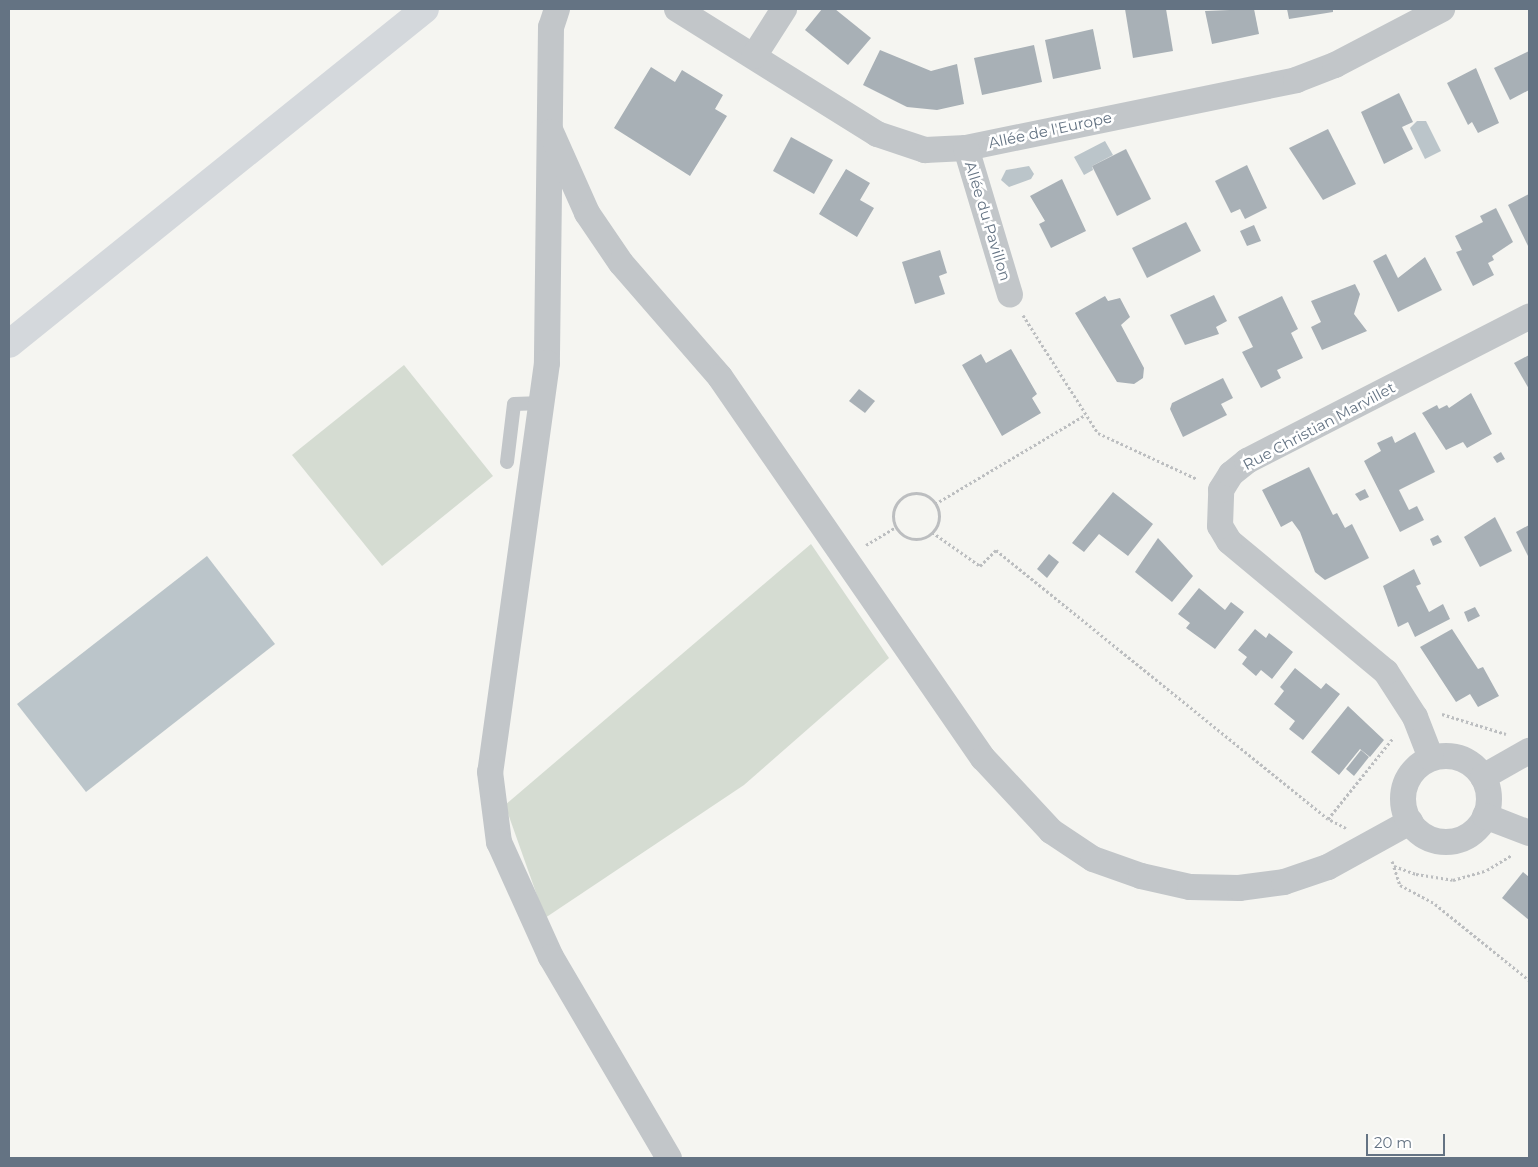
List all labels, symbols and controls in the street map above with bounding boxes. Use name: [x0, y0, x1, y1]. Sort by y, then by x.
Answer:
street label: Allée de l'Europe: [987, 108, 1113, 152]
street label: Allée du Pavillon: [961, 159, 1015, 283]
street label: Rue Christian Marvillet: [1240, 378, 1398, 474]
scale bar: [1368, 1124, 1447, 1156]
text: 20 m: [1374, 1133, 1412, 1152]

